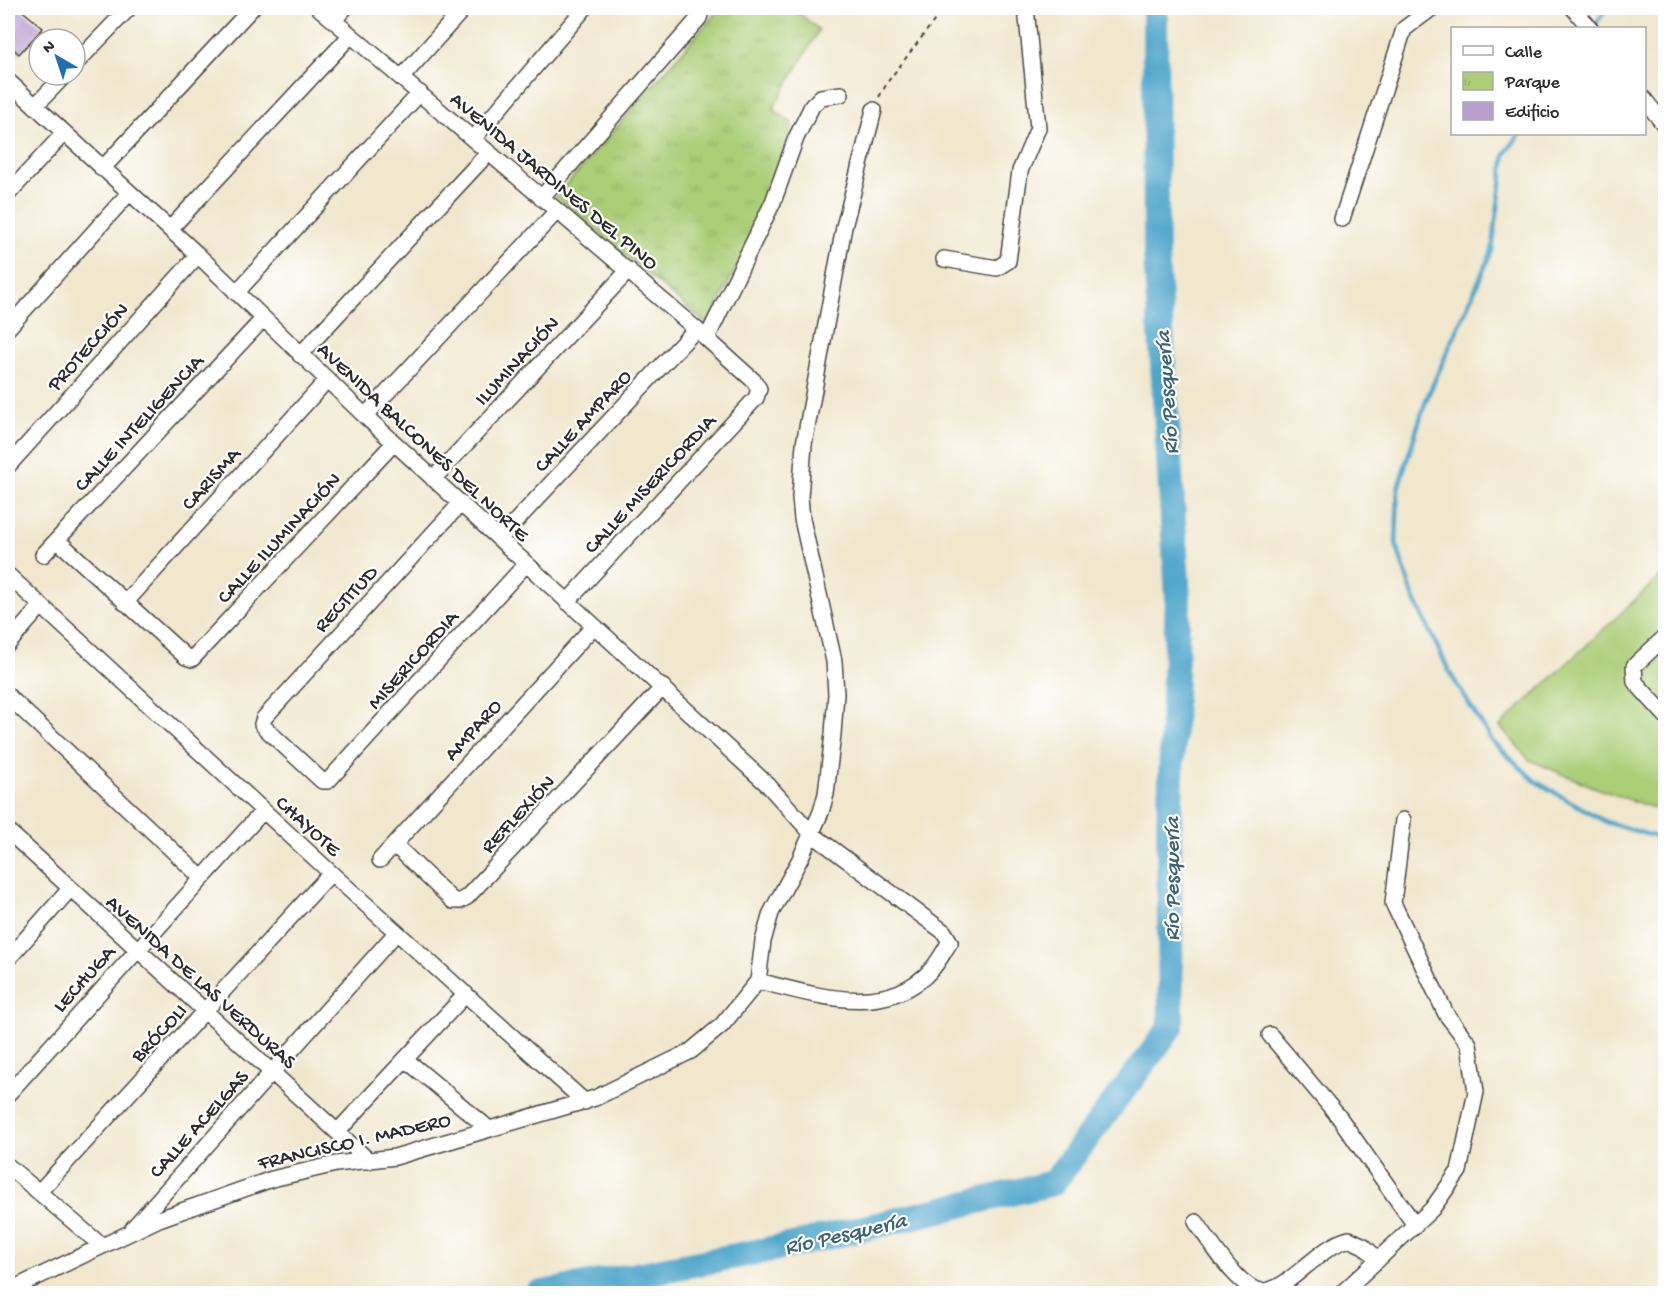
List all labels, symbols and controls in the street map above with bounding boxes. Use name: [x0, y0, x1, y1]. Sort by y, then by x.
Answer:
north arrow: [27, 27, 87, 87]
legend: [1451, 27, 1646, 135]
text: N: [40, 37, 60, 59]
text: Calle: [1505, 43, 1543, 64]
text: Parque: [1504, 73, 1561, 94]
street label: AVENIDA JARDINES DEL PINO: [444, 88, 662, 277]
text: Edificio: [1505, 103, 1559, 124]
street label: PROTECCIÓN: [43, 299, 136, 399]
street label: ILUMINACIÓN: [471, 312, 566, 412]
water label: Río Pesquería: [1152, 328, 1186, 456]
street label: AVENIDA BALCONES DEL NORTE: [310, 339, 534, 549]
street label: CALLE INTELIGENCIA: [70, 349, 212, 498]
street label: CALLE AMPARO: [530, 365, 639, 479]
street label: CALLE MISERICORDIA: [580, 409, 724, 560]
street label: CARISMA: [178, 442, 249, 517]
street label: CALLE ILUMINACIÓN: [213, 468, 348, 610]
street label: RECTITUD: [310, 561, 385, 639]
street label: MISERICORDIA: [364, 605, 467, 716]
street label: AMPARO: [440, 695, 509, 767]
street label: REFLEXIÓN: [477, 771, 562, 860]
street label: CHAYOTE: [269, 792, 345, 864]
water label: Río Pesquería: [1161, 815, 1187, 941]
street label: AVENIDA DE LAS VERDURAS: [99, 891, 300, 1076]
street label: LECHUGA: [49, 940, 123, 1019]
street label: BRÓCOLI: [126, 1000, 194, 1070]
street label: CALLE ACELGAS: [145, 1066, 256, 1185]
street label: FRANCISCO I. MADERO: [255, 1109, 454, 1178]
water label: Río Pesquería: [782, 1209, 911, 1263]

